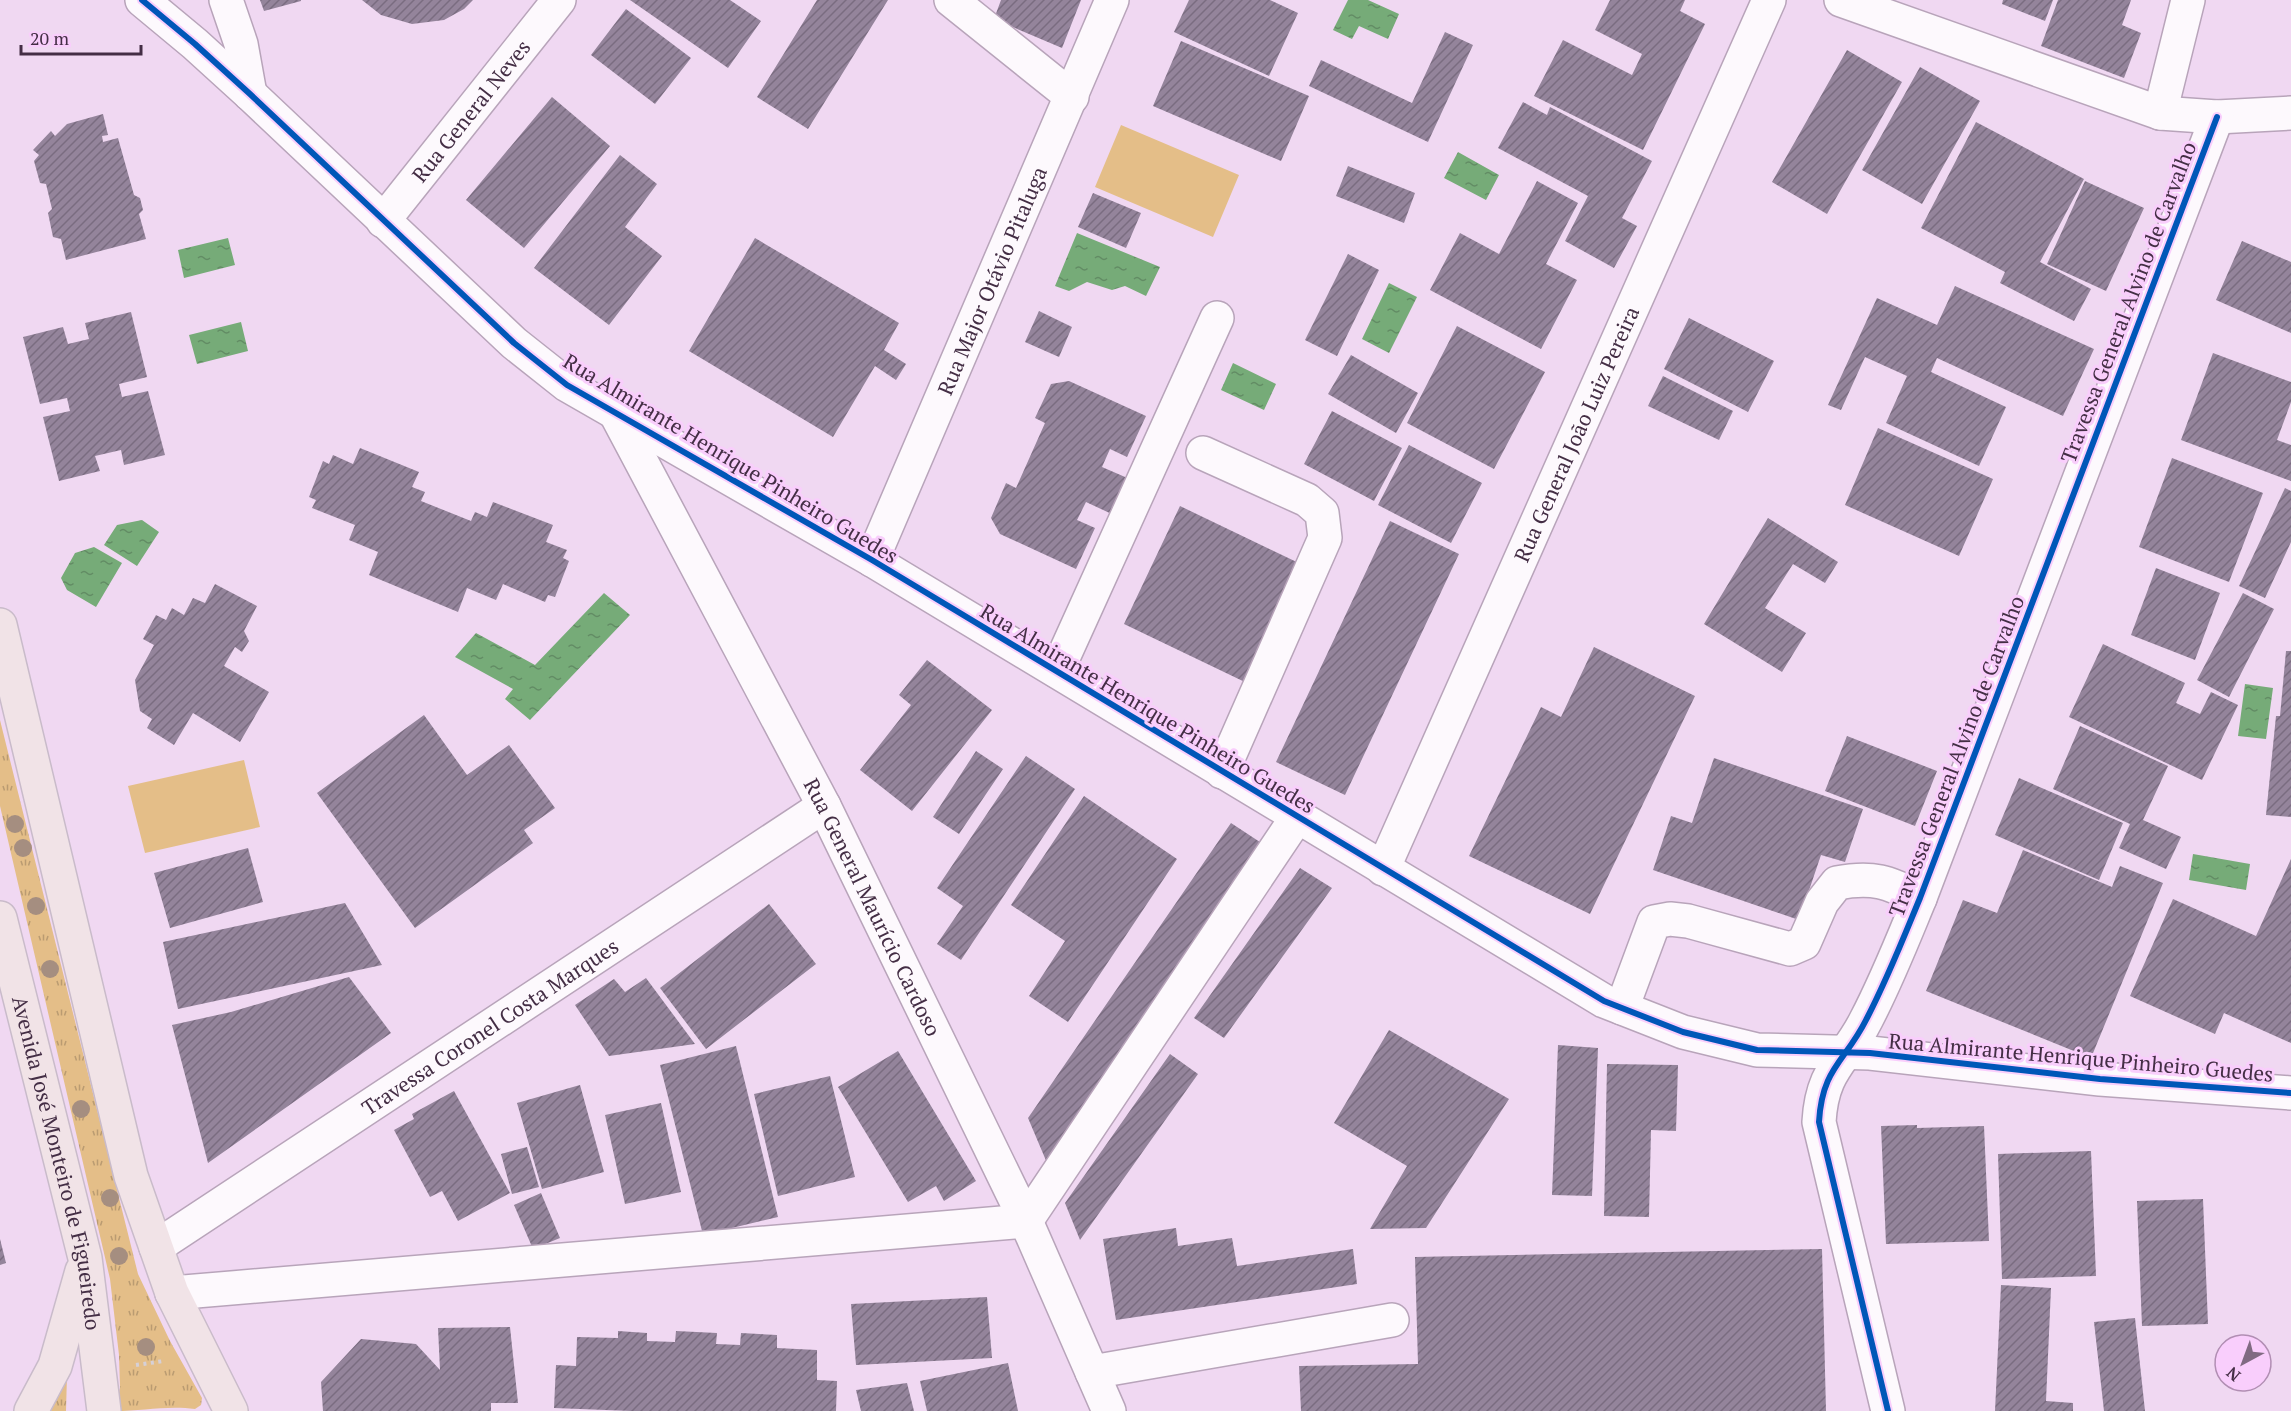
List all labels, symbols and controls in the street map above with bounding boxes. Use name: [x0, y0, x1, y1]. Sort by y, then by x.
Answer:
scale bar: [21, 18, 141, 56]
text: 20 m: [30, 26, 70, 50]
street label: Rua General Neves: [405, 34, 536, 188]
street label: Travessa General Alvino de Carvalho: [2054, 137, 2202, 467]
street label: Rua Major Otávio Pitaluga: [930, 162, 1053, 399]
street label: Rua General João Luiz Pereira: [1507, 301, 1645, 566]
street label: Rua Almirante Henrique Pinheiro Guedes: [558, 347, 904, 569]
street label: Travessa General Alvino de Carvalho: [1882, 591, 2030, 921]
street label: Rua Almirante Henrique Pinheiro Guedes: [975, 597, 1321, 819]
street label: Rua General Maurício Cardoso: [798, 773, 948, 1041]
street label: Travessa Coronel Costa Marques: [356, 932, 624, 1122]
street label: Avenida José Monteiro de Figueiredo: [6, 993, 108, 1332]
street label: Rua Almirante Henrique Pinheiro Guedes: [1887, 1026, 2275, 1088]
north arrow: [2213, 1333, 2273, 1393]
text: N: [2221, 1362, 2245, 1387]

